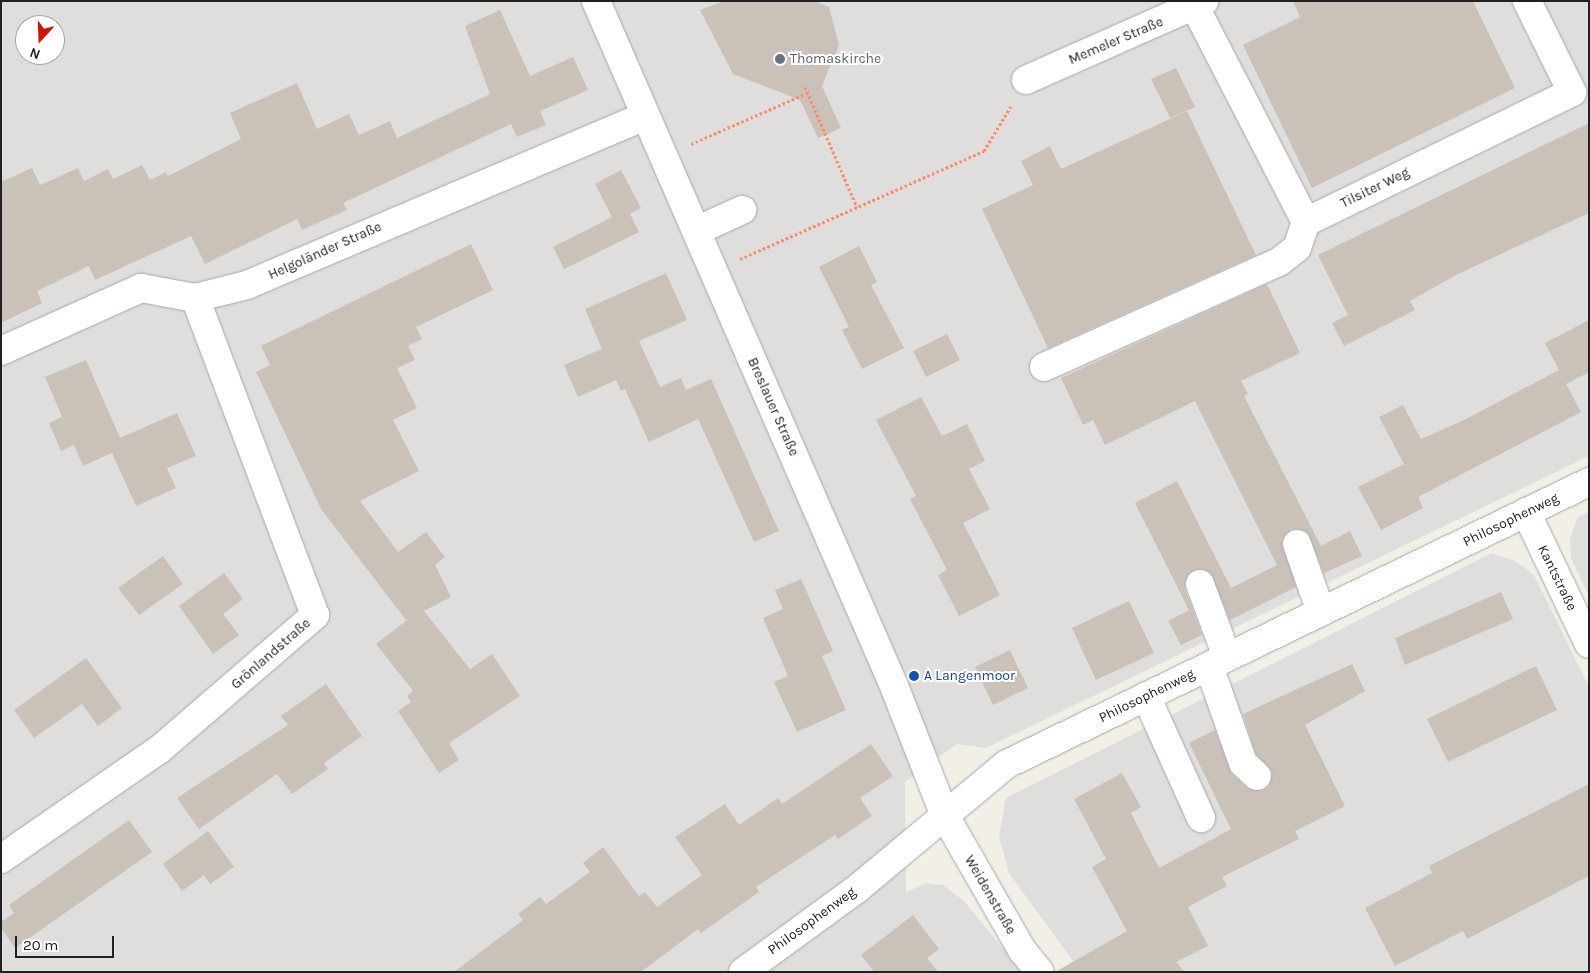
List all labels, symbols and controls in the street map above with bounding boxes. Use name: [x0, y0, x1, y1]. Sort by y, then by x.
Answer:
street label: Memeler Straße: [1066, 14, 1166, 68]
north arrow: [15, 15, 65, 65]
text: N: [27, 44, 43, 63]
place label: Thomaskirche: [790, 51, 881, 67]
marker: Thomaskirche: [774, 53, 786, 65]
street label: Tilsiter Weg: [1338, 164, 1412, 212]
street label: Helgoländer Straße: [266, 218, 384, 284]
street label: Breslauer Straße: [744, 355, 802, 459]
street label: Philosophenweg: [1460, 490, 1562, 550]
street label: Kantstraße: [1534, 542, 1580, 614]
street label: Grönlandstraße: [228, 615, 314, 693]
street label: Philosophenweg: [1096, 666, 1198, 726]
place label: A Langenmoor: [924, 668, 1015, 684]
marker: A Langenmoor: [908, 670, 920, 682]
street label: Weidenstraße: [961, 852, 1019, 938]
street label: Philosophenweg: [765, 884, 859, 958]
scale bar: [18, 926, 116, 958]
text: 20 m: [23, 936, 58, 954]

